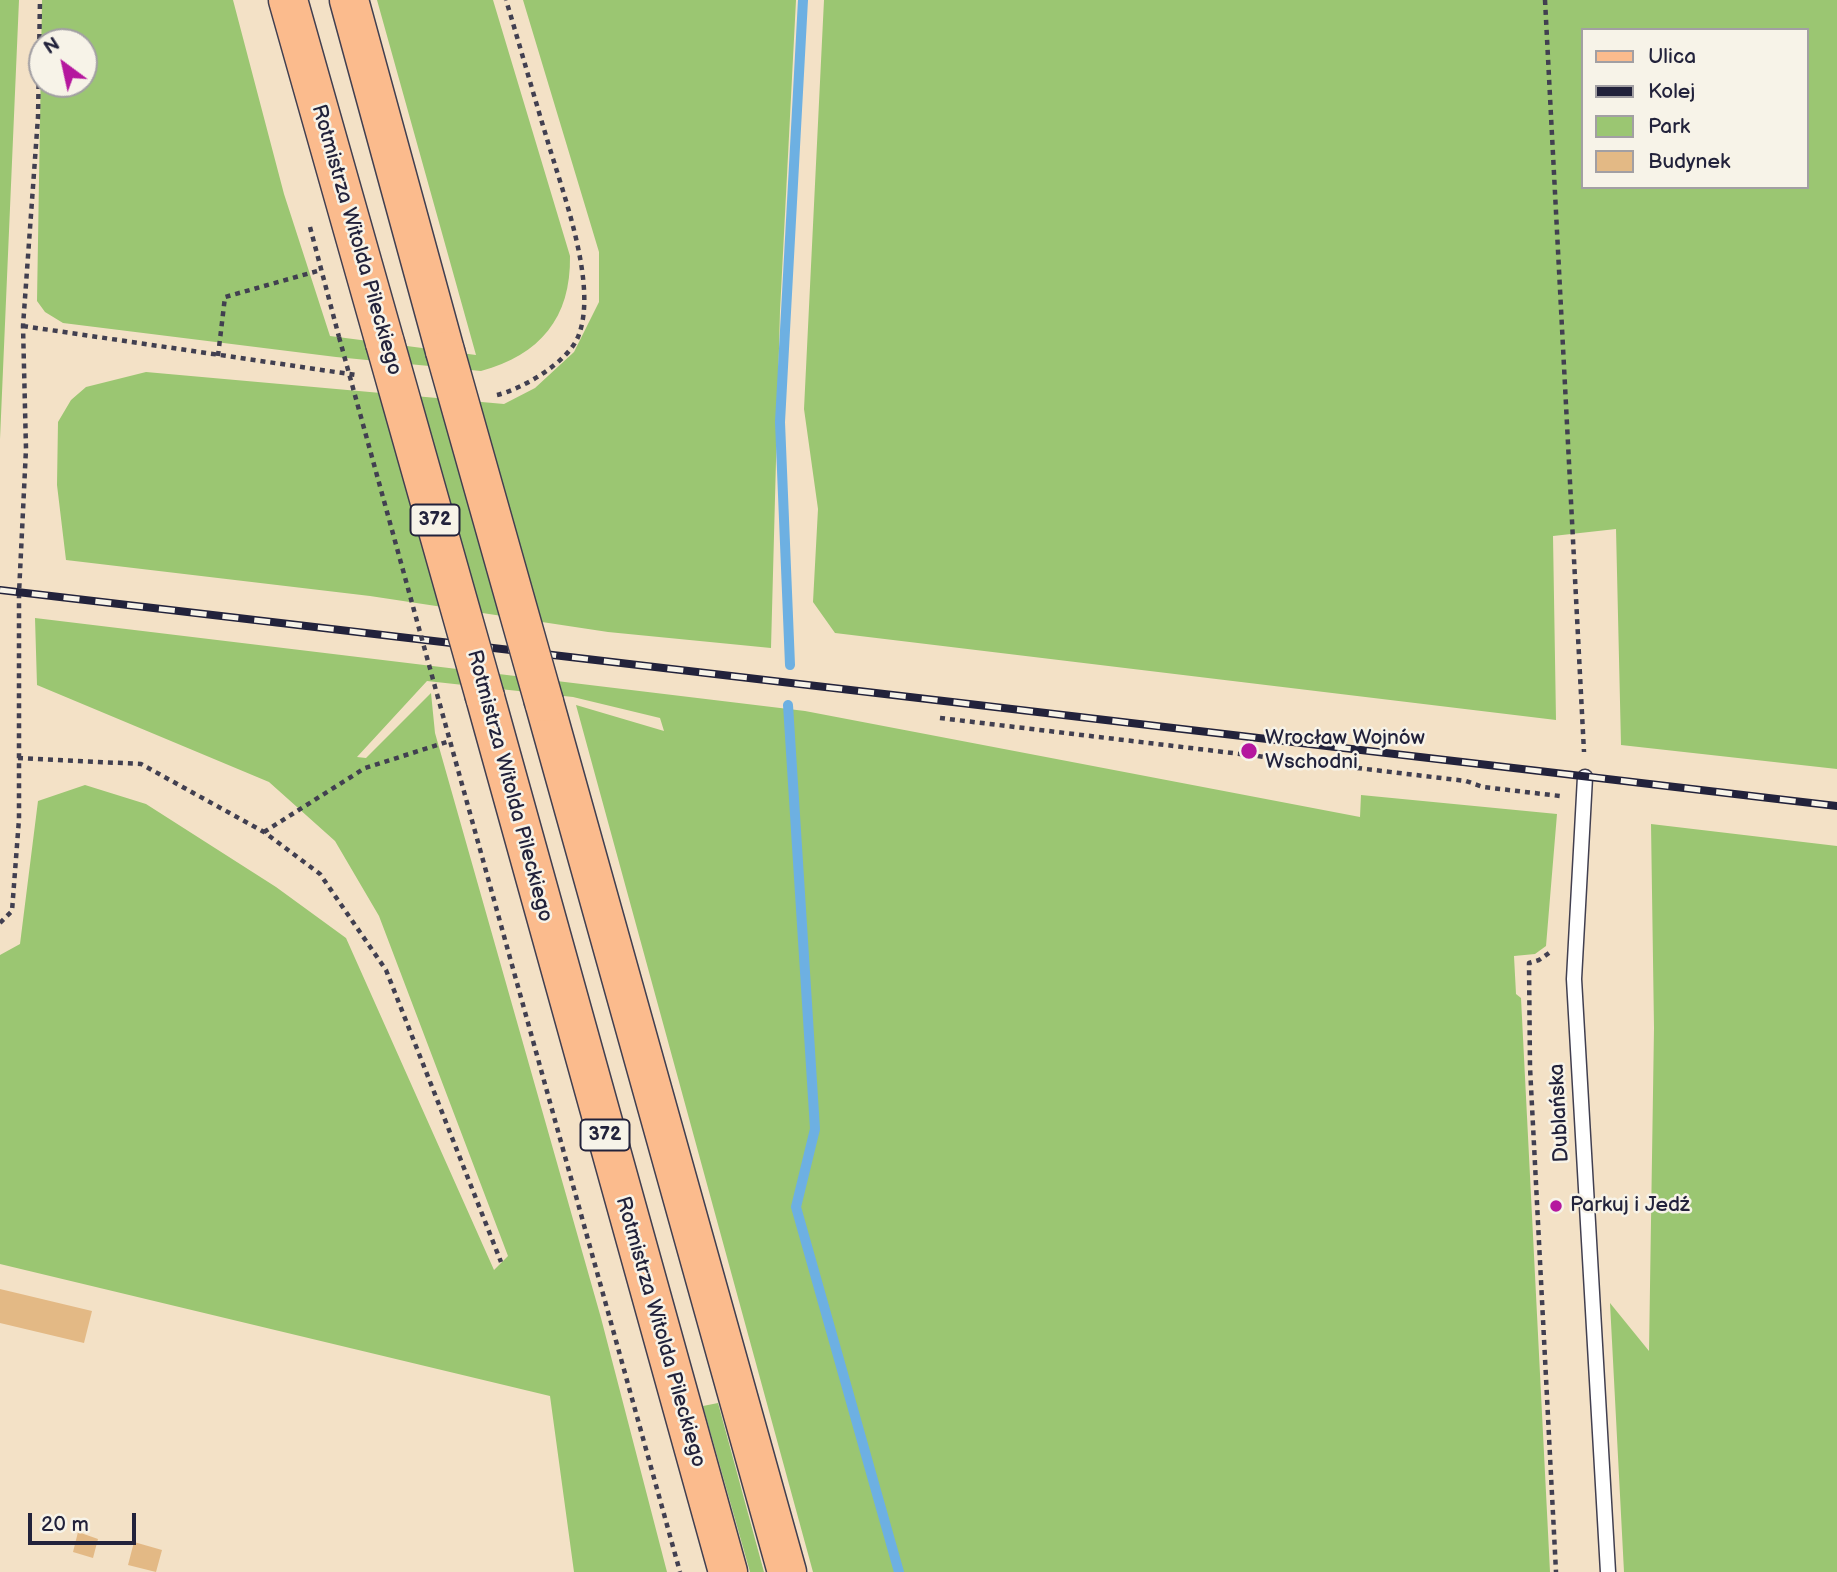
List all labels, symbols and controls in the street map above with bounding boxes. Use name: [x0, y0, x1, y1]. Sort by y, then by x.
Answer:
north arrow: [28, 28, 98, 98]
legend: [1582, 28, 1809, 189]
text: N: [40, 33, 65, 60]
text: Ulica: [1648, 44, 1696, 69]
text: Kolej: [1648, 79, 1695, 104]
street label: Rotmistrza Witolda Pileckiego: [305, 102, 407, 378]
text: Park: [1648, 114, 1690, 139]
text: Budynek: [1648, 149, 1730, 174]
road number: 372: [410, 505, 460, 536]
street label: Rotmistrza Witolda Pileckiego: [461, 647, 557, 925]
place label: Wrocław Wojnów Wschodni: [1265, 726, 1425, 776]
marker: Wrocław Wojnów Wschodni: [1239, 741, 1259, 761]
street label: Dublańska: [1545, 1063, 1575, 1163]
road number: 372: [580, 1120, 630, 1150]
place label: Parkuj i Jedź: [1570, 1193, 1690, 1219]
street label: Rotmistrza Witolda Pileckiego: [609, 1194, 711, 1470]
marker: Parkuj i Jedź: [1548, 1198, 1564, 1214]
scale bar: [32, 1498, 140, 1542]
text: 20 m: [41, 1512, 89, 1537]

